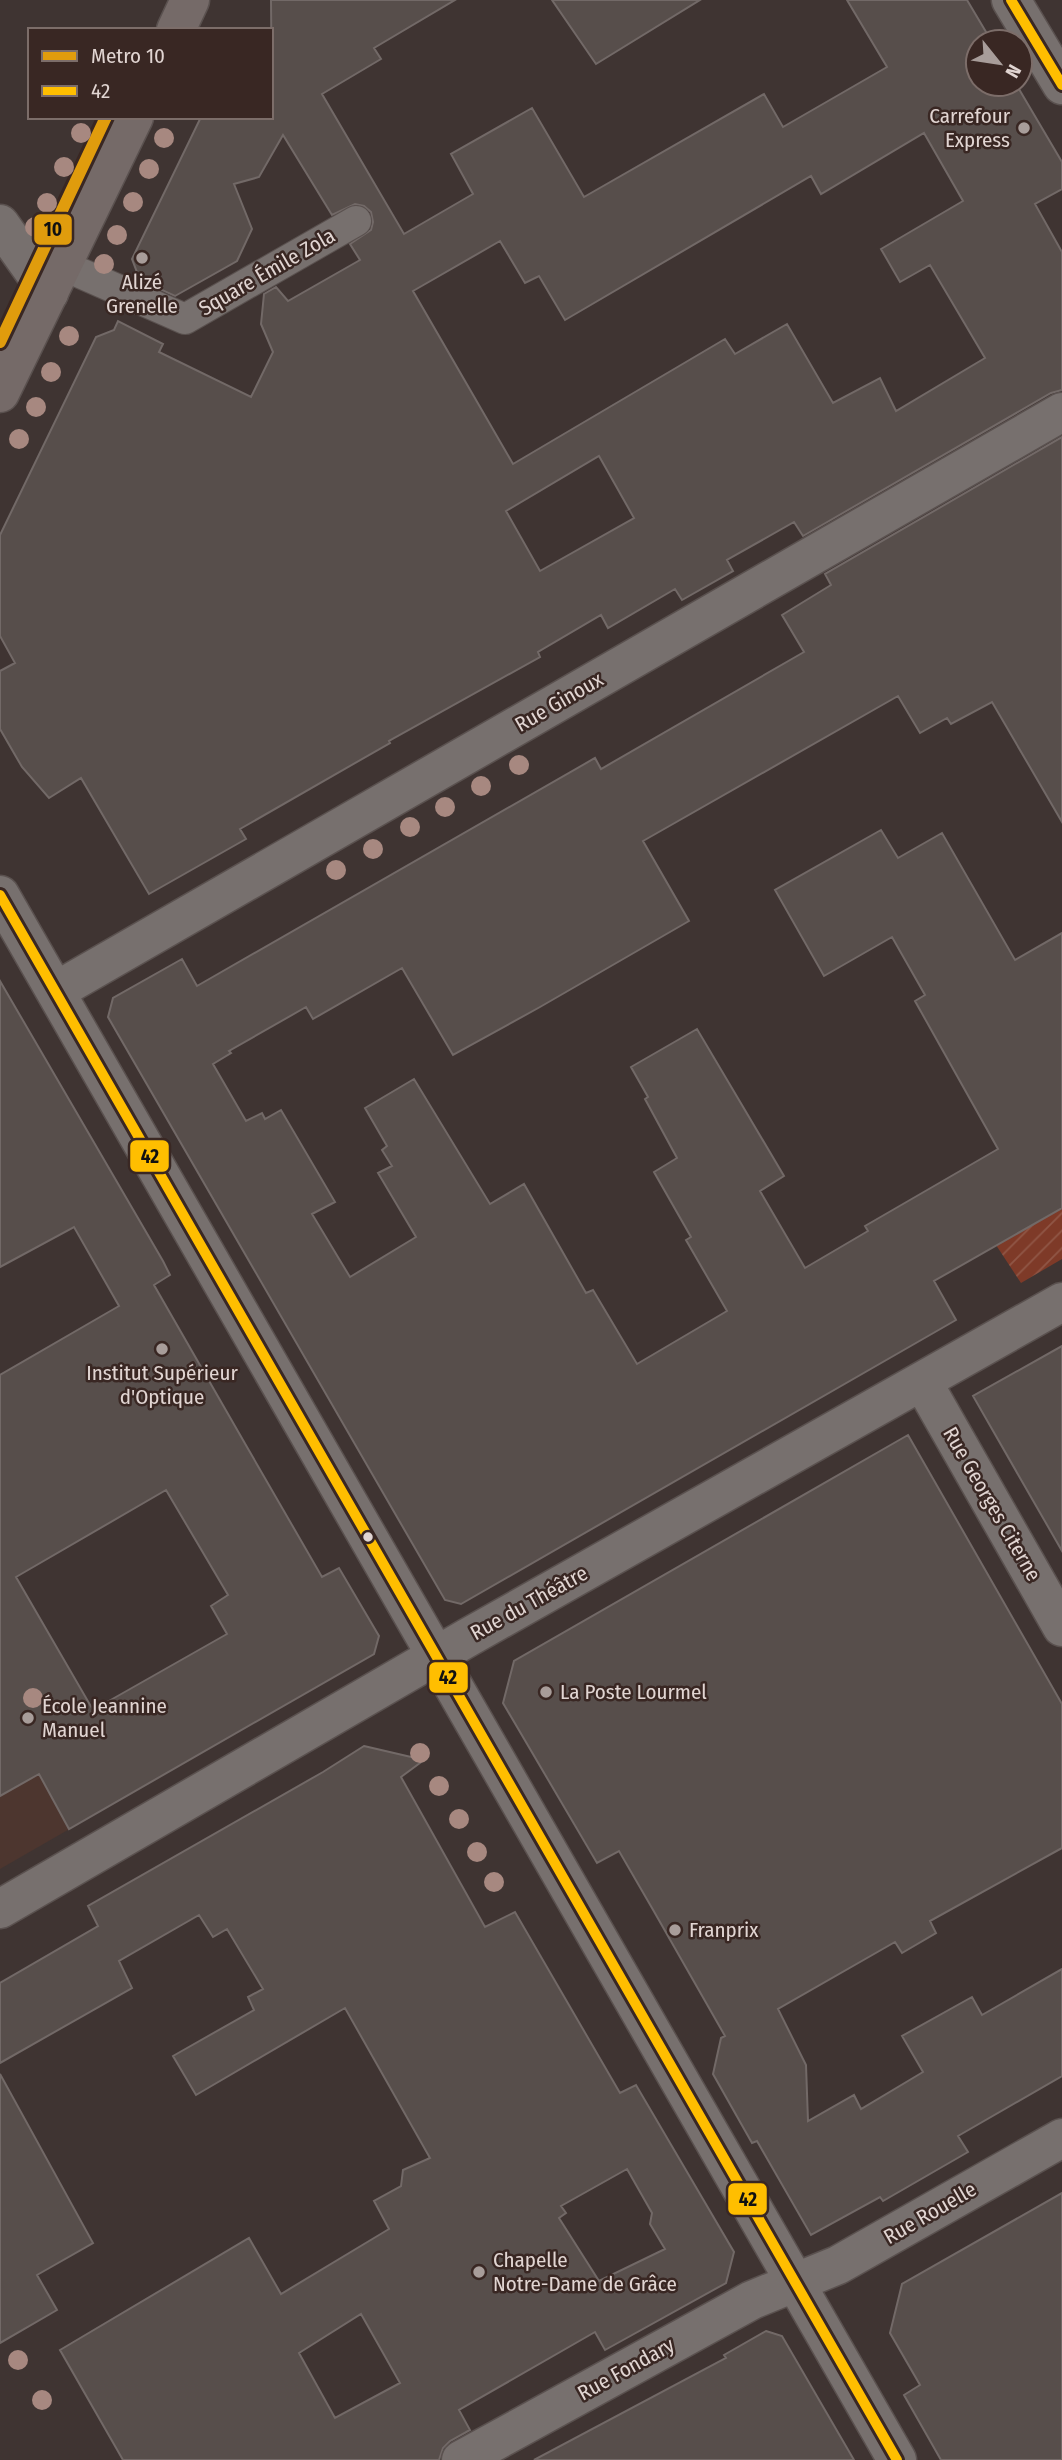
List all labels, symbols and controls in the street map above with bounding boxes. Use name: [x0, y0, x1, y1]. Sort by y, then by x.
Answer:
legend: [28, 28, 273, 119]
north arrow: [964, 28, 1034, 98]
text: Metro 10: [91, 43, 165, 69]
text: N: [1000, 61, 1026, 82]
text: 42: [91, 78, 110, 104]
place label: Carrefour Express: [929, 103, 1011, 153]
marker: Carrefour Express: [1016, 120, 1032, 136]
line badge: 10: [33, 213, 73, 246]
text: 10: [44, 218, 62, 241]
street label: Square Émile Zola: [194, 222, 340, 322]
marker: Alizé Grenelle: [134, 250, 150, 266]
place label: Alizé Grenelle: [106, 269, 178, 319]
street label: Rue Ginoux: [510, 666, 608, 738]
line badge: 42: [129, 1139, 170, 1173]
text: 42: [141, 1145, 159, 1168]
marker: Institut Supérieur d'Optique: [154, 1341, 170, 1357]
place label: Institut Supérieur d'Optique: [86, 1360, 238, 1410]
street label: Rue Georges Citerne: [937, 1422, 1047, 1586]
unlabelled marker: [361, 1530, 375, 1544]
street label: Rue du Théâtre: [466, 1560, 592, 1646]
line badge: 42: [428, 1661, 469, 1694]
text: 42: [439, 1666, 457, 1689]
place label: La Poste Lourmel: [560, 1679, 707, 1705]
marker: La Poste Lourmel: [538, 1684, 554, 1700]
place label: École Jeannine Manuel: [42, 1693, 167, 1743]
marker: École Jeannine Manuel: [20, 1710, 36, 1726]
place label: Franprix: [689, 1917, 759, 1943]
marker: Franprix: [667, 1922, 683, 1938]
street label: Rue Rouelle: [879, 2176, 981, 2250]
line badge: 42: [727, 2182, 768, 2216]
text: 42: [739, 2188, 757, 2211]
place label: Chapelle Notre-Dame de Grâce: [493, 2247, 677, 2297]
marker: Chapelle Notre-Dame de Grâce: [471, 2264, 487, 2280]
street label: Rue Fondary: [573, 2331, 679, 2406]

